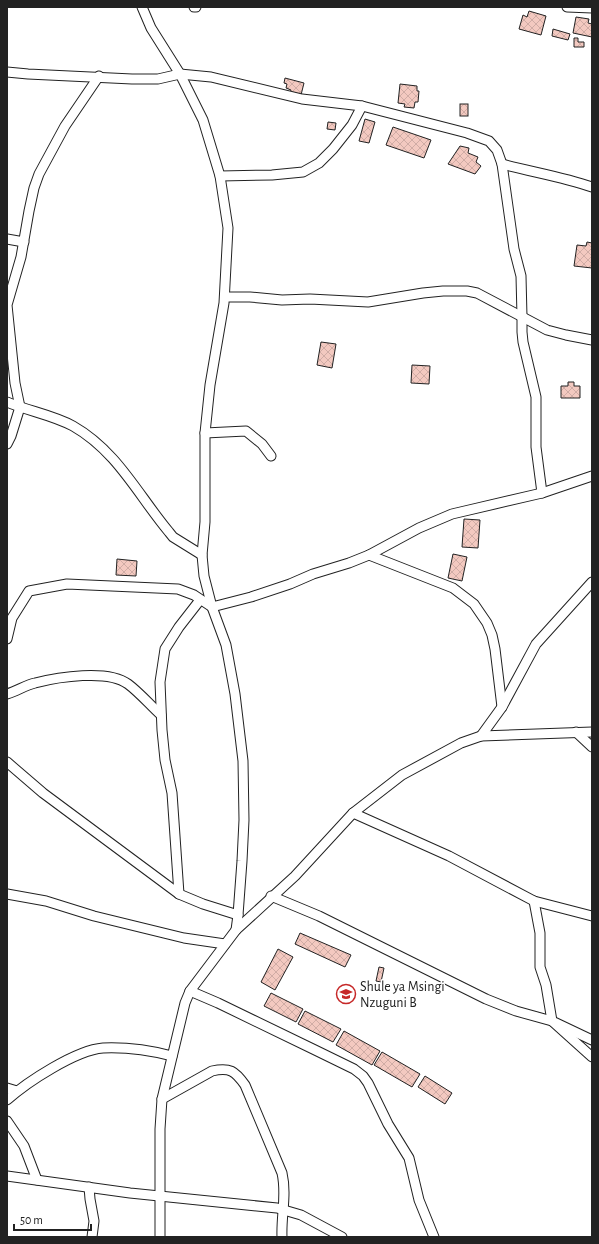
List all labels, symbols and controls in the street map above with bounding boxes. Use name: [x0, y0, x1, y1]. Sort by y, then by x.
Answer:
place label: Shule ya Msingi Nzuguni B: [360, 980, 445, 1010]
school or university icon: Shule ya Msingi Nzuguni B: [335, 983, 357, 1005]
scale bar: [14, 1206, 91, 1232]
text: 50 m: [20, 1214, 43, 1226]

